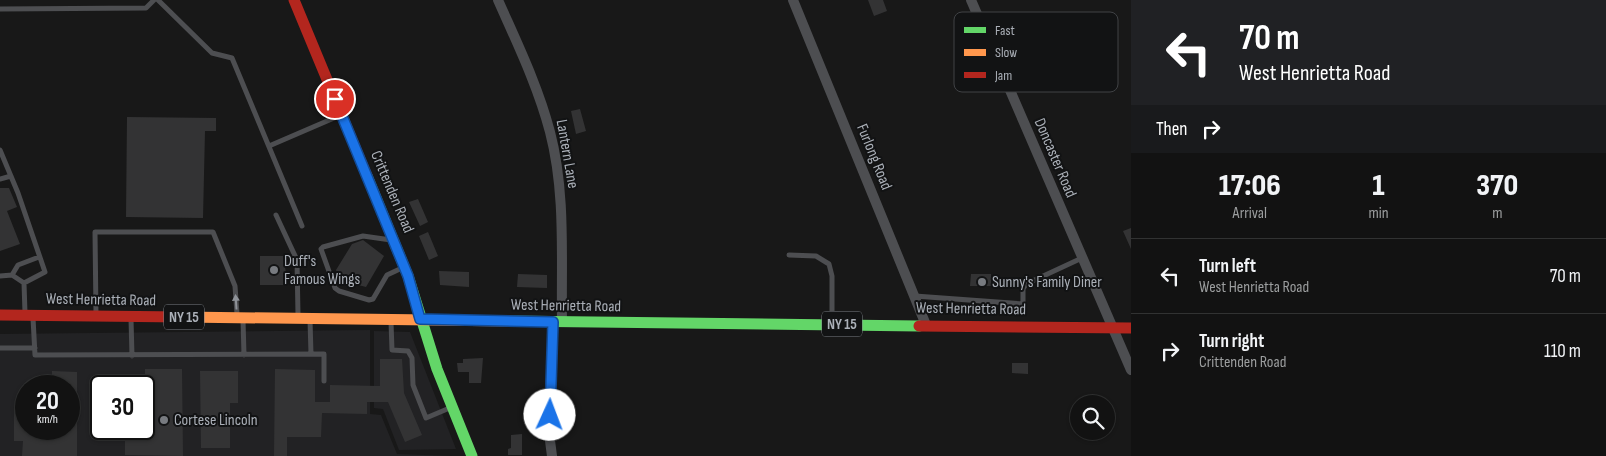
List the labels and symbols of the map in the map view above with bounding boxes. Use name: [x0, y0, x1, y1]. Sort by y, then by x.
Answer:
legend: [954, 12, 1118, 92]
text: Fast: [995, 22, 1015, 39]
text: Slow: [995, 44, 1017, 61]
text: Jam: [994, 67, 1012, 84]
pin: [314, 78, 356, 120]
street label: Doncaster Road: [1030, 115, 1080, 201]
street label: Lantern Lane: [552, 118, 582, 190]
street label: Furlong Road: [852, 121, 896, 193]
street label: Crittenden Road: [366, 148, 418, 236]
place label: Duff's Famous Wings: [284, 252, 360, 289]
marker: Duff's Famous Wings: [268, 264, 280, 276]
place label: Sunny's Family Diner: [992, 273, 1102, 292]
marker: Sunny's Family Diner: [976, 276, 988, 288]
street label: West Henrietta Road: [46, 290, 156, 310]
one-way arrow: [232, 293, 240, 309]
street label: West Henrietta Road: [511, 296, 621, 316]
street label: West Henrietta Road: [916, 299, 1026, 319]
road number: NY 15: [164, 304, 204, 330]
road number: NY 15: [822, 312, 862, 336]
speed limit sign: 30: [90, 375, 155, 440]
position arrow: [523, 388, 575, 440]
place label: Cortese Lincoln: [174, 411, 258, 430]
marker: Cortese Lincoln: [158, 414, 170, 426]

